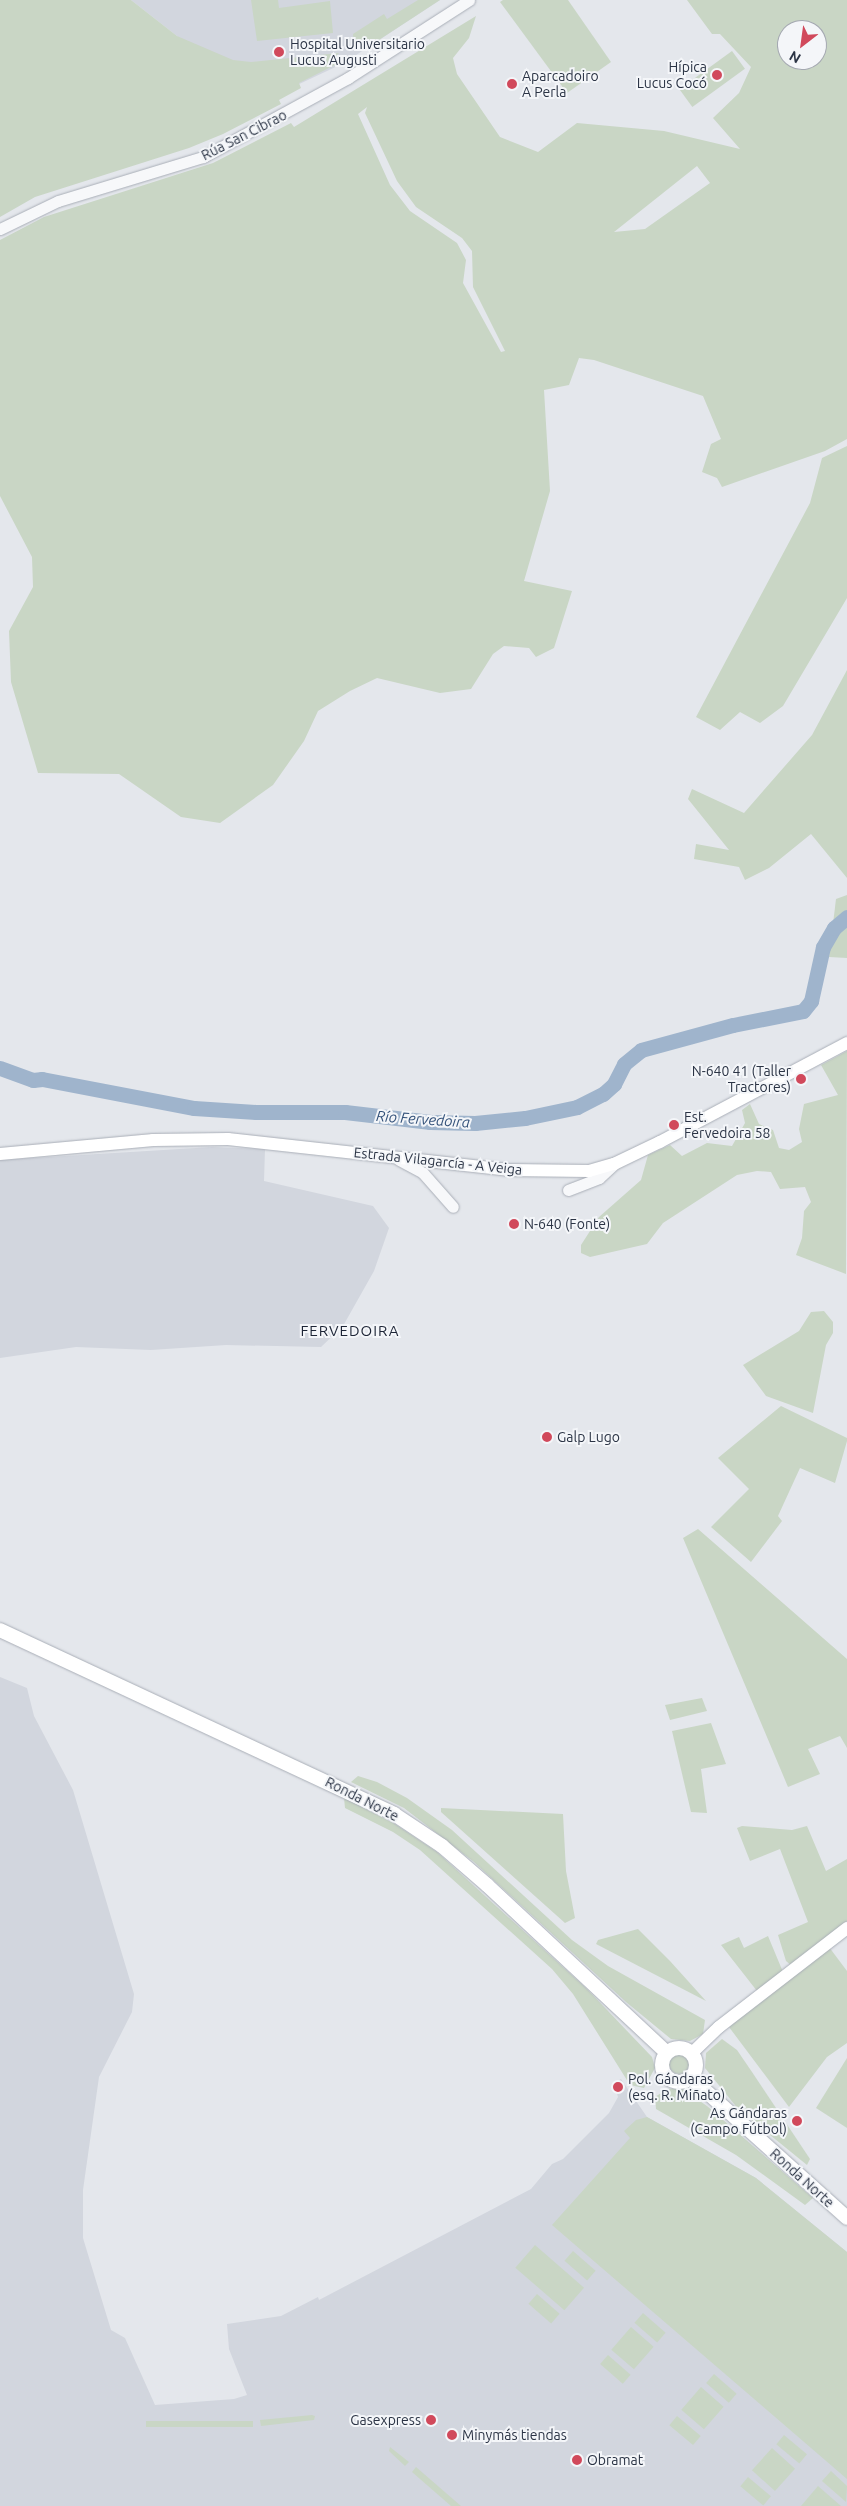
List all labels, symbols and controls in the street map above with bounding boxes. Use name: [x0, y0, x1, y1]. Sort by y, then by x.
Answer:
north arrow: [777, 20, 827, 70]
place label: Hospital Universitario Lucus Augusti: [290, 36, 425, 68]
marker: Hospital Universitario Lucus Augusti: [272, 45, 286, 59]
text: N: [786, 48, 804, 67]
place label: Hípica Lucus Cocó: [637, 59, 707, 92]
place label: Aparcadoiro A Perla: [522, 68, 599, 100]
marker: Hípica Lucus Cocó: [711, 69, 723, 81]
marker: Aparcadoiro A Perla: [506, 78, 518, 90]
street label: Rúa San Cibrao: [198, 106, 290, 164]
place label: N-640 41 (Taller Tractores): [692, 1063, 791, 1096]
marker: N-640 41 (Taller Tractores): [795, 1073, 807, 1085]
water label: Río Fervedoira: [375, 1107, 471, 1131]
place label: Est. Fervedoira 58: [684, 1109, 770, 1142]
marker: Est. Fervedoira 58: [668, 1119, 680, 1131]
street label: Estrada Vilagarcía - A Veiga: [353, 1144, 523, 1178]
place label: N-640 (Fonte): [524, 1216, 610, 1232]
marker: N-640 (Fonte): [508, 1218, 520, 1230]
district label: FERVEDOIRA: [299, 1322, 401, 1340]
place label: Galp Lugo: [557, 1429, 620, 1445]
marker: Galp Lugo: [541, 1431, 553, 1443]
street label: Ronda Norte: [322, 1773, 402, 1825]
place label: Pol. Gándaras (esq. R. Miñato): [628, 2071, 725, 2104]
marker: Pol. Gándaras (esq. R. Miñato): [612, 2081, 624, 2093]
place label: As Gándaras (Campo Fútbol): [690, 2105, 787, 2138]
marker: As Gándaras (Campo Fútbol): [791, 2115, 803, 2127]
street label: Ronda Norte: [767, 2145, 837, 2211]
place label: Gasexpress: [350, 2412, 421, 2428]
marker: Gasexpress: [425, 2414, 437, 2426]
place label: Minymás tiendas: [462, 2427, 567, 2443]
marker: Minymás tiendas: [446, 2429, 458, 2441]
place label: Obramat: [587, 2452, 643, 2468]
marker: Obramat: [571, 2454, 583, 2466]

